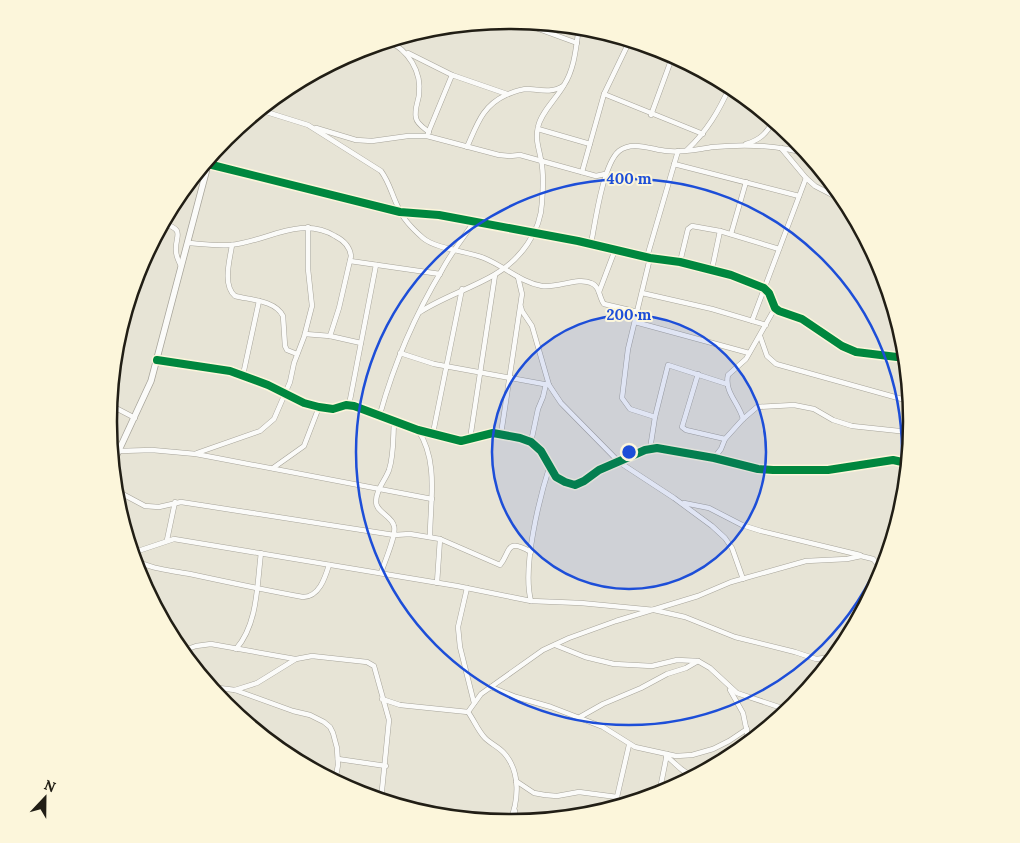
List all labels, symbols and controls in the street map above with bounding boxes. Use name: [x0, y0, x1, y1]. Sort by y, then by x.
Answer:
text: 400 m: [606, 169, 652, 188]
text: 200 m: [607, 305, 652, 324]
centre of rings: [620, 443, 638, 461]
north arrow: [20, 773, 70, 823]
text: N: [41, 776, 58, 796]

